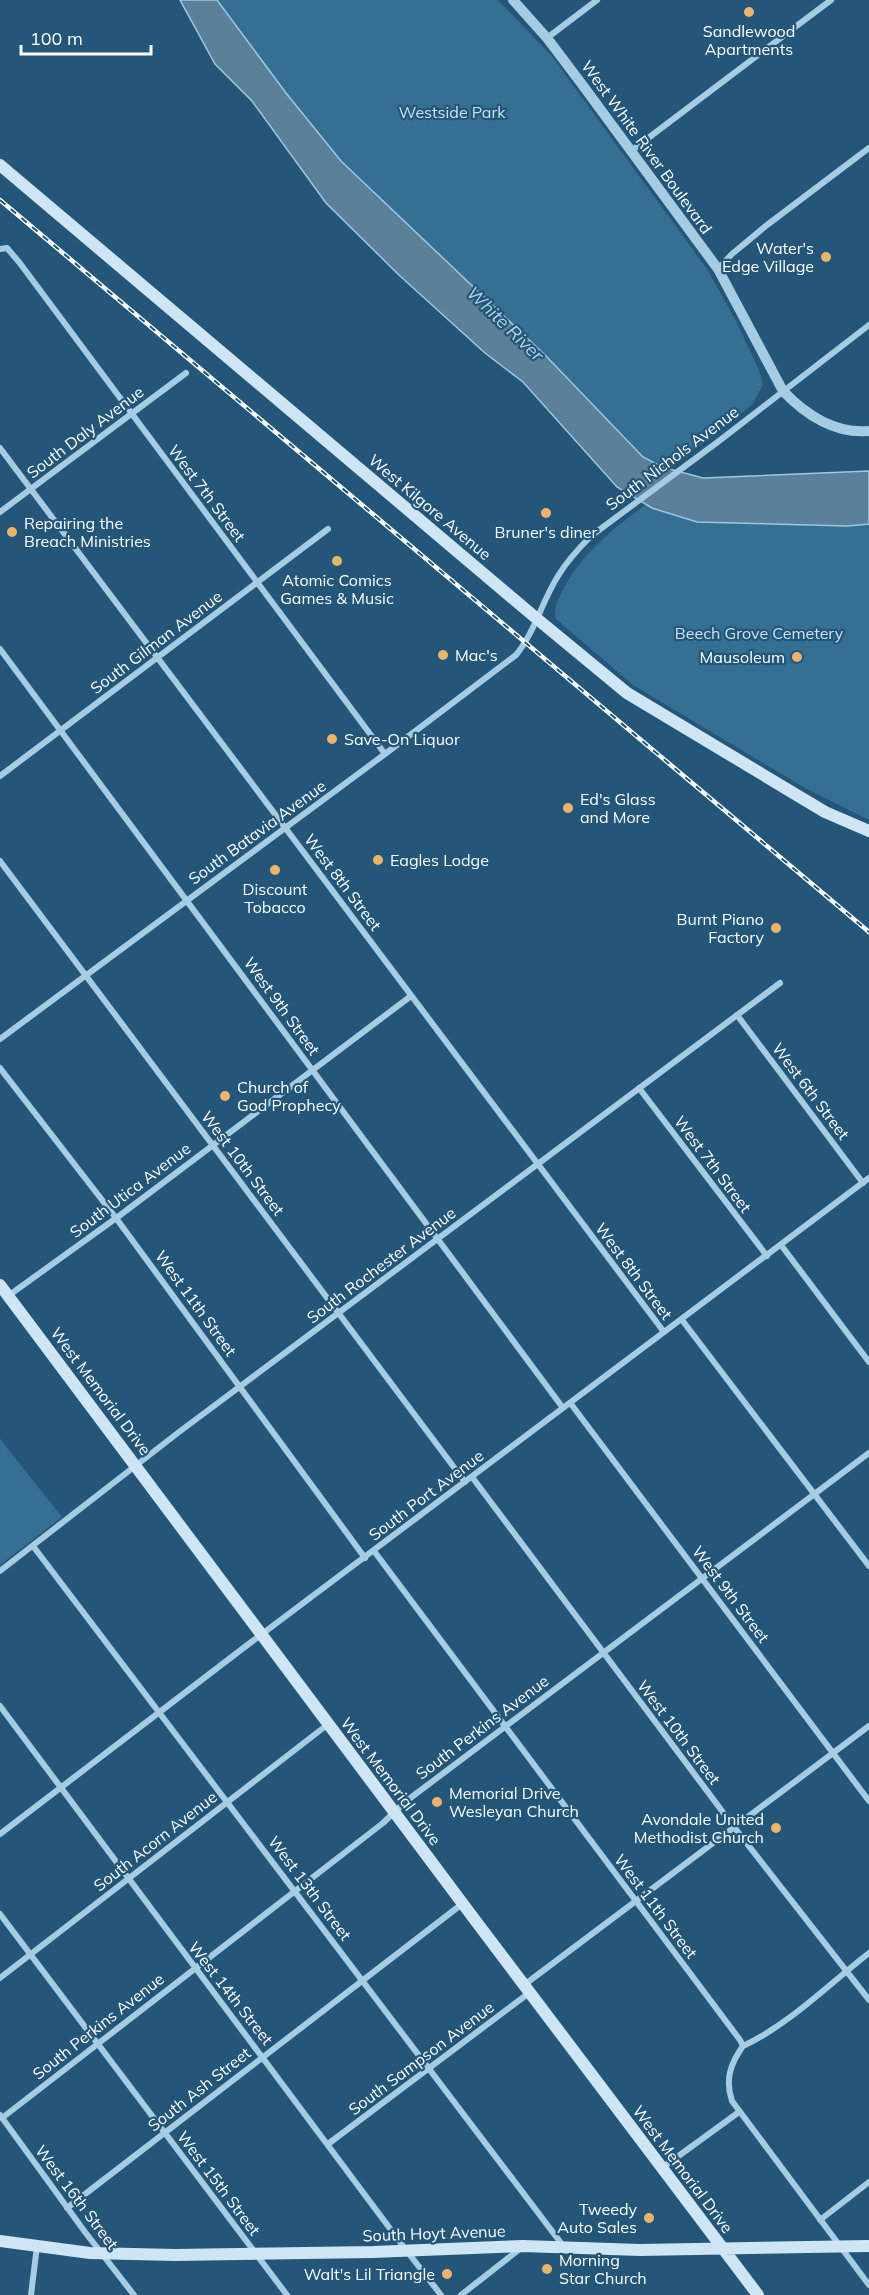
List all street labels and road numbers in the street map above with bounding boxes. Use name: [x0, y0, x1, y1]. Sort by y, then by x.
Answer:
street label: West White River Boulevard: [577, 56, 717, 238]
street label: South Daly Avenue: [23, 382, 147, 482]
street label: South Nichols Avenue: [602, 401, 742, 515]
street label: West 7th Street: [164, 441, 250, 546]
street label: West Kilgore Avenue: [365, 450, 495, 564]
street label: South Gilman Avenue: [86, 586, 226, 698]
street label: South Batavia Avenue: [184, 775, 330, 889]
street label: West 8th Street: [300, 830, 386, 935]
street label: West 9th Street: [240, 953, 324, 1059]
street label: West 6th Street: [768, 1039, 854, 1144]
street label: West 10th Street: [197, 1107, 289, 1220]
street label: West 7th Street: [670, 1112, 756, 1217]
street label: South Utica Avenue: [66, 1138, 194, 1242]
street label: South Rochester Avenue: [303, 1202, 459, 1328]
street label: West 8th Street: [591, 1219, 677, 1324]
street label: West 11th Street: [151, 1246, 241, 1360]
street label: West Memorial Drive: [46, 1323, 156, 1459]
street label: South Port Avenue: [365, 1445, 487, 1545]
street label: West 9th Street: [688, 1542, 774, 1647]
street label: South Perkins Avenue: [412, 1670, 552, 1784]
street label: West 10th Street: [633, 1676, 725, 1789]
street label: West Memorial Drive: [336, 1713, 446, 1849]
street label: South Acorn Avenue: [89, 1787, 221, 1895]
street label: West 13th Street: [264, 1832, 356, 1945]
street label: West 11th Street: [610, 1850, 702, 1963]
street label: West 14th Street: [184, 1937, 278, 2049]
street label: South Perkins Avenue: [28, 1968, 168, 2084]
street label: South Sampson Avenue: [344, 1997, 498, 2119]
street label: South Ash Street: [144, 2042, 255, 2135]
street label: West Memorial Drive: [628, 2101, 738, 2237]
street label: West 15th Street: [173, 2127, 265, 2240]
street label: West 16th Street: [31, 2141, 123, 2254]
street label: South Hoyt Avenue: [362, 2221, 506, 2245]

